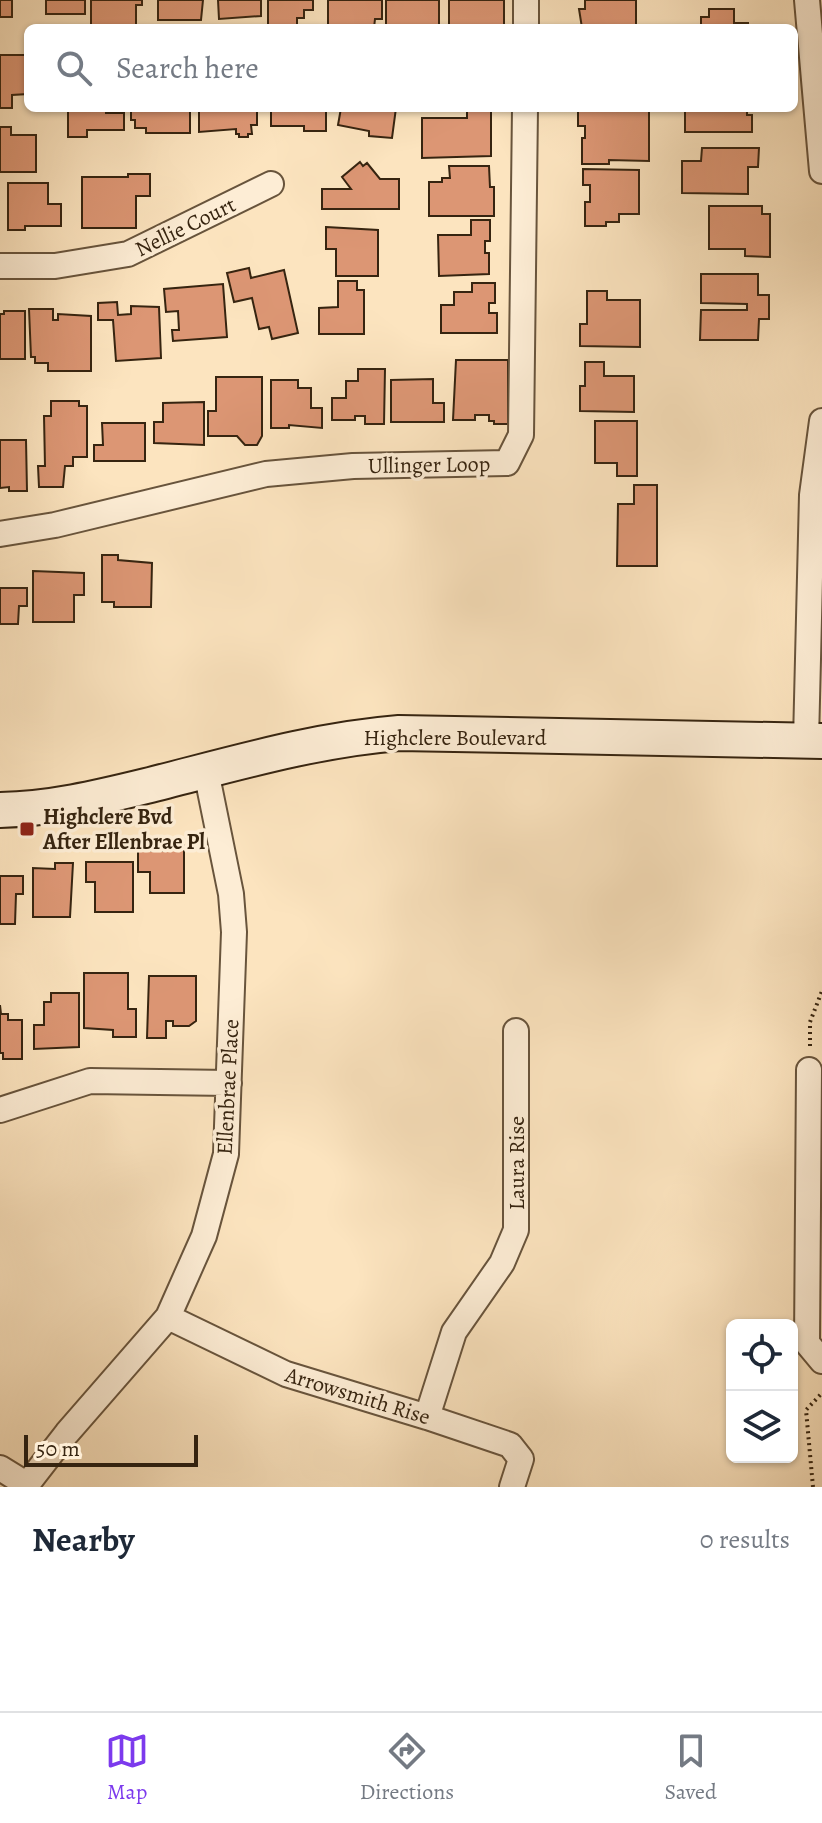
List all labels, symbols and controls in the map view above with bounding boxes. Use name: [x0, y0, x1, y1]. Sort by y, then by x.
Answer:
search box: [24, 24, 798, 112]
icon: search: [52, 46, 96, 90]
text: Search here: [116, 48, 259, 88]
street label: Nellie Court: [130, 190, 241, 264]
street label: Ullinger Loop: [368, 449, 490, 481]
street label: Highclere Boulevard: [363, 723, 547, 753]
place label: Highclere Bvd After Ellenbrae Pl: [42, 802, 205, 857]
marker: Highclere Bvd After Ellenbrae Pl: [18, 820, 36, 838]
street label: Ellenbrae Place: [209, 1018, 247, 1156]
street label: Laura Rise: [502, 1116, 532, 1210]
map controls: [726, 1319, 798, 1463]
button: locate: [726, 1319, 798, 1391]
street label: Arrowsmith Rise: [281, 1359, 434, 1432]
button: layers: [726, 1391, 798, 1463]
scale bar: [24, 1431, 198, 1467]
text: 50 m: [36, 1434, 80, 1464]
text: Nearby: [32, 1516, 135, 1563]
text: 0 results: [700, 1522, 790, 1557]
tab: Map: [105, 1729, 149, 1807]
tab: Directions: [360, 1729, 454, 1807]
tab: Saved: [665, 1729, 717, 1807]

